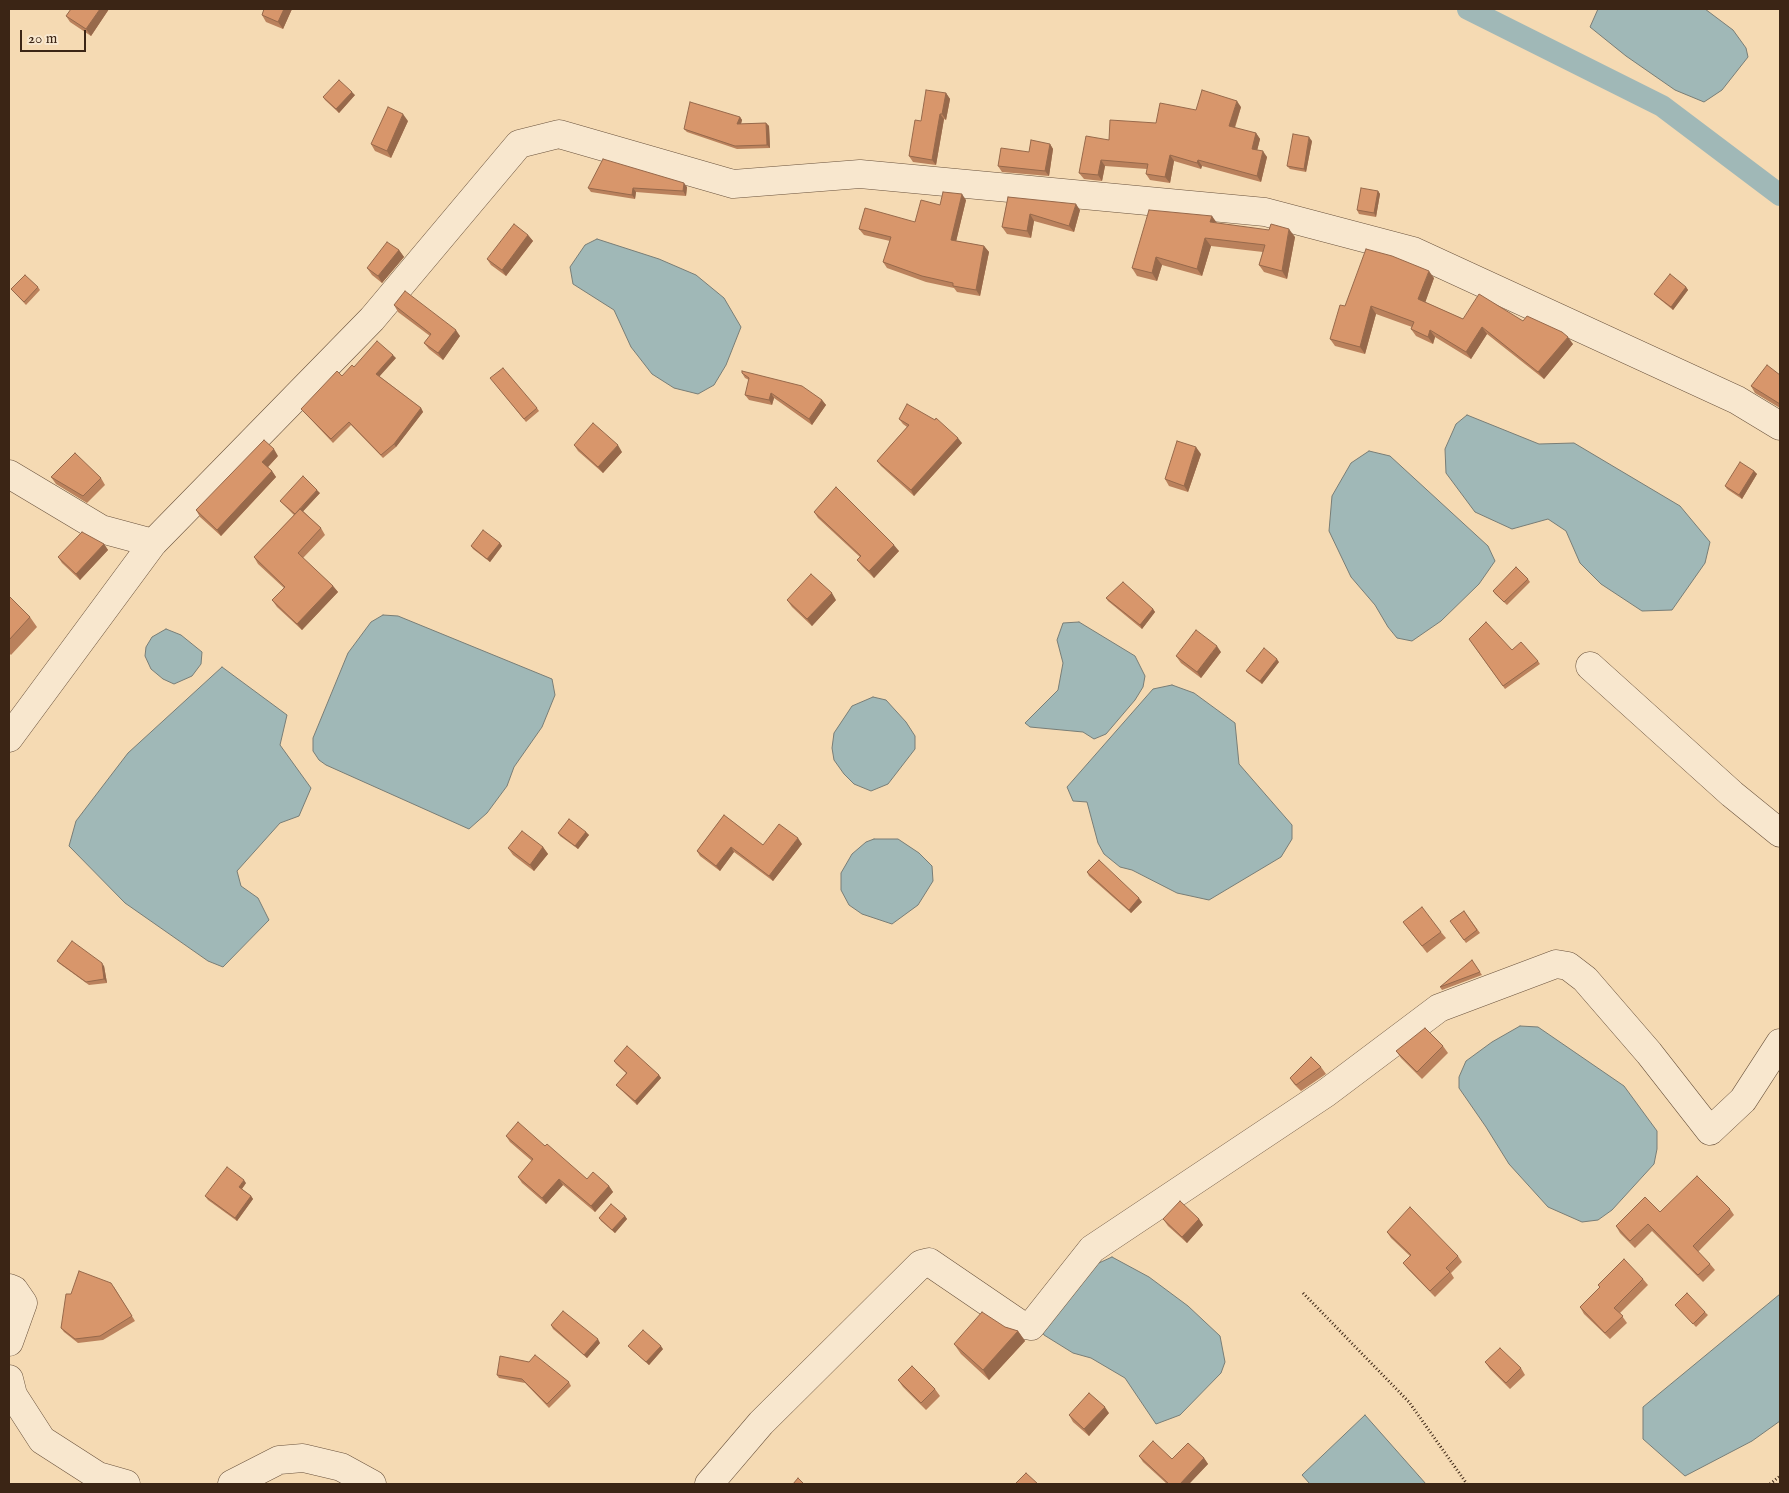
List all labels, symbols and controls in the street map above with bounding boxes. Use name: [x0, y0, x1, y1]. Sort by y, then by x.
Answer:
scale bar: [22, 20, 89, 52]
text: 20 m: [28, 29, 57, 48]

